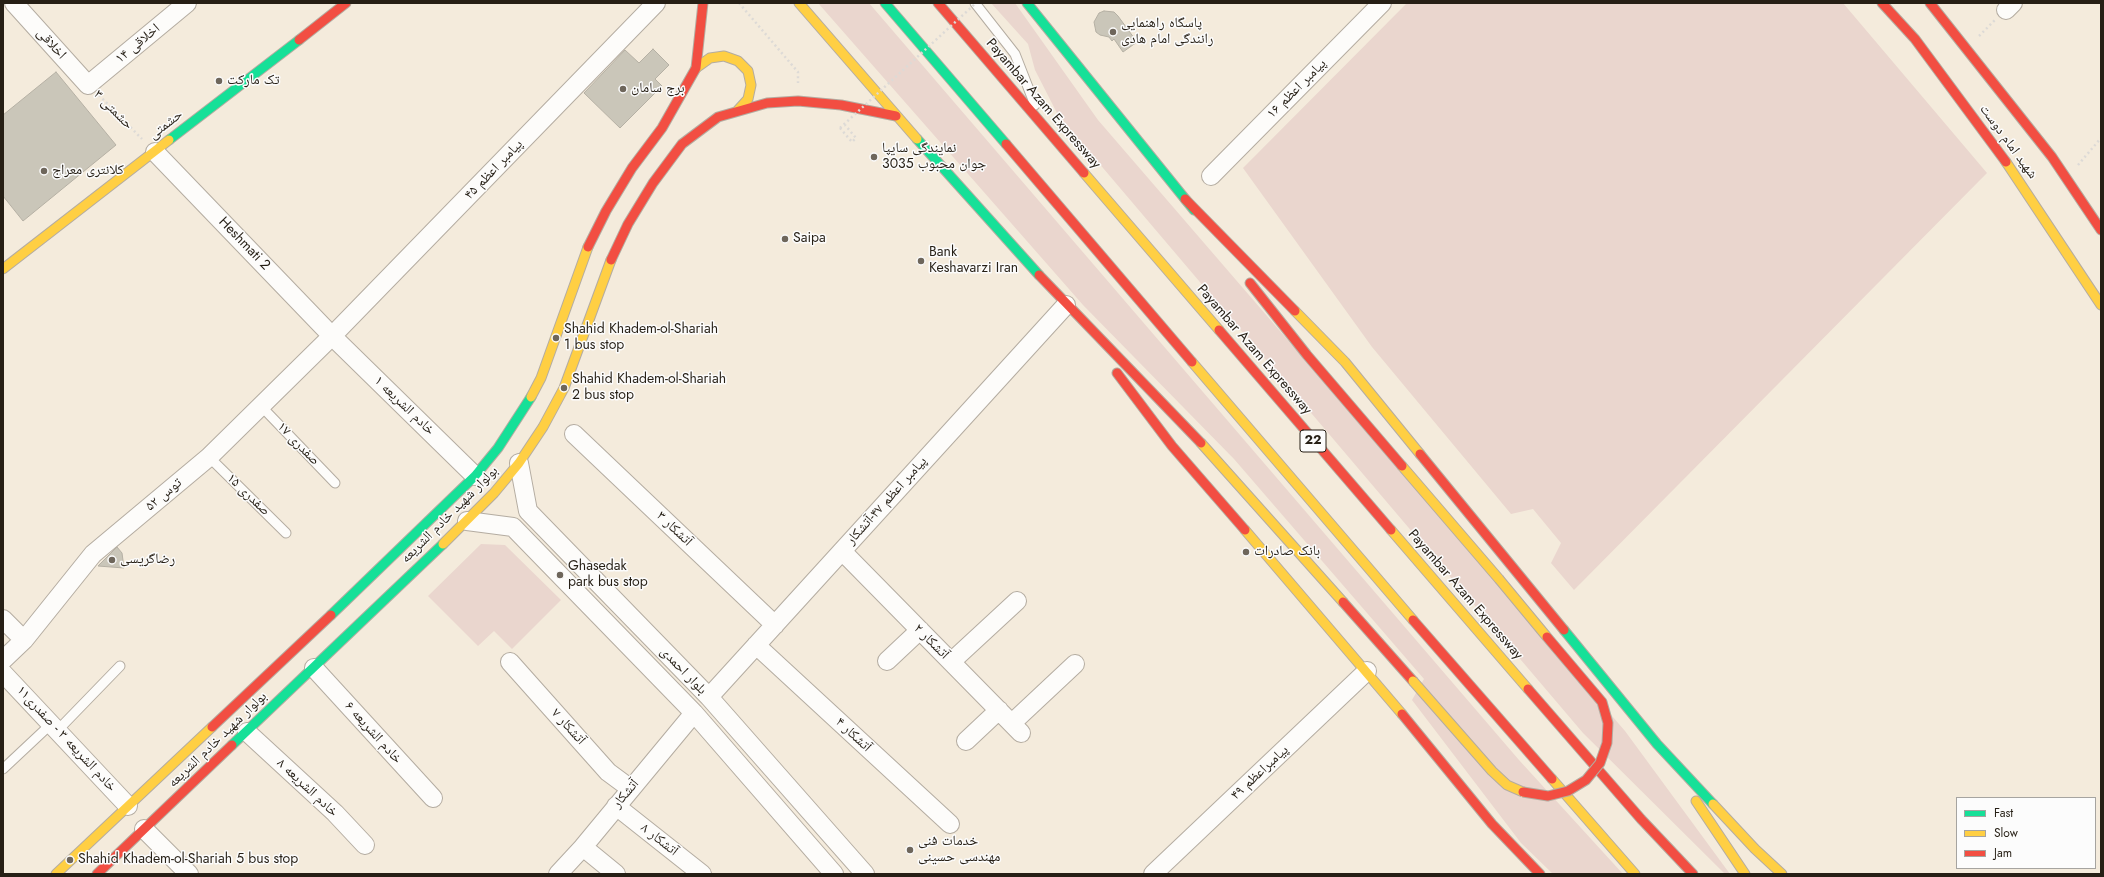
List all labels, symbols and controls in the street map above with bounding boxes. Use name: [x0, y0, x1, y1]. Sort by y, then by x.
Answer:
place label: پاسگاه راهنمایی رانندگی امام هادی: [1121, 16, 1213, 48]
street label: اخلاقی ۱۴: [112, 21, 164, 67]
street label: اخلاقی: [33, 25, 69, 63]
marker: پاسگاه راهنمایی رانندگی امام هادی: [1108, 27, 1118, 37]
street label: Payambar Azam Expressway: [982, 36, 1104, 172]
street label: پیامبر اعظم ۱۶: [1264, 56, 1330, 122]
place label: تک مارکت: [227, 73, 279, 89]
marker: تک مارکت: [214, 76, 224, 86]
place label: برج سامان: [631, 81, 684, 97]
marker: برج سامان: [618, 84, 628, 94]
street label: حشمتی ۳: [90, 87, 136, 133]
street label: شهید امام دوست: [1975, 102, 2041, 182]
street label: حشمتی: [146, 106, 186, 144]
street label: پیامبر اعظم ۴۵: [461, 136, 527, 204]
place label: نمایندگی سایپا جوان محبوب 3035: [882, 141, 986, 174]
marker: نمایندگی سایپا جوان محبوب 3035: [869, 152, 879, 162]
place label: کلانتری معراج: [52, 163, 124, 179]
marker: کلانتری معراج: [39, 166, 49, 176]
street label: Heshmati 2: [215, 214, 273, 274]
place label: Saipa: [793, 231, 826, 247]
marker: Saipa: [780, 234, 790, 244]
place label: Bank Keshavarzi Iran: [929, 245, 1018, 278]
marker: Bank Keshavarzi Iran: [916, 256, 926, 266]
street label: Payambar Azam Expressway: [1193, 282, 1315, 418]
place label: Shahid Khadem-ol-Shariah 1 bus stop: [564, 322, 718, 354]
marker: Shahid Khadem-ol-Shariah 1 bus stop: [551, 333, 561, 343]
place label: Shahid Khadem-ol-Shariah 2 bus stop: [572, 372, 726, 404]
street label: خادم الشریعه ۱: [370, 373, 438, 439]
marker: Shahid Khadem-ol-Shariah 2 bus stop: [559, 383, 569, 393]
street label: صفدری ۱۷: [273, 419, 323, 469]
road number: 22: [1300, 430, 1326, 452]
street label: پیامبر اعظم ۴۷-آتشکار: [843, 453, 931, 549]
street label: بولوار شهید خادم الشریعه: [398, 463, 502, 567]
street label: صفدری ۱۵: [223, 470, 273, 520]
street label: توس ۵۲: [142, 475, 186, 515]
street label: آتشکار ۳: [653, 508, 695, 550]
street label: Payambar Azam Expressway: [1404, 527, 1526, 663]
place label: بانک صادرات: [1254, 544, 1320, 560]
marker: بانک صادرات: [1241, 547, 1251, 557]
place label: رضاگریسی: [120, 552, 175, 568]
marker: رضاگریسی: [107, 555, 117, 565]
place label: Ghasedak park bus stop: [568, 559, 648, 592]
marker: Ghasedak park bus stop: [555, 570, 565, 580]
street label: آتشکار ۲: [910, 621, 952, 663]
street label: بلوار احمدی: [656, 644, 710, 698]
street label: خادم الشریعه ۳ - صفدری۱۱: [12, 682, 120, 796]
street label: بولوار شهید خادم الشریعه: [165, 689, 271, 791]
street label: خادم الشریعه ۶: [341, 698, 405, 768]
street label: آتشکار ۷: [547, 705, 589, 749]
street label: آتشکار ۴: [831, 714, 875, 756]
street label: پیامبراعظم ۴۹: [1228, 742, 1292, 804]
street label: خادم الشریعه ۸: [273, 755, 341, 821]
street label: آتشکار: [609, 776, 643, 812]
legend: [1956, 797, 2096, 869]
text: Fast: [1994, 804, 2013, 822]
street label: آتشکار ۸: [637, 820, 681, 860]
text: Slow: [1994, 824, 2018, 842]
place label: خدمات فنی مهندسی حسینی: [918, 834, 1000, 866]
text: Jam: [1994, 844, 2012, 862]
marker: خدمات فنی مهندسی حسینی: [905, 845, 915, 855]
place label: Shahid Khadem-ol-Shariah 5 bus stop: [78, 852, 298, 868]
marker: Shahid Khadem-ol-Shariah 5 bus stop: [65, 855, 75, 865]

